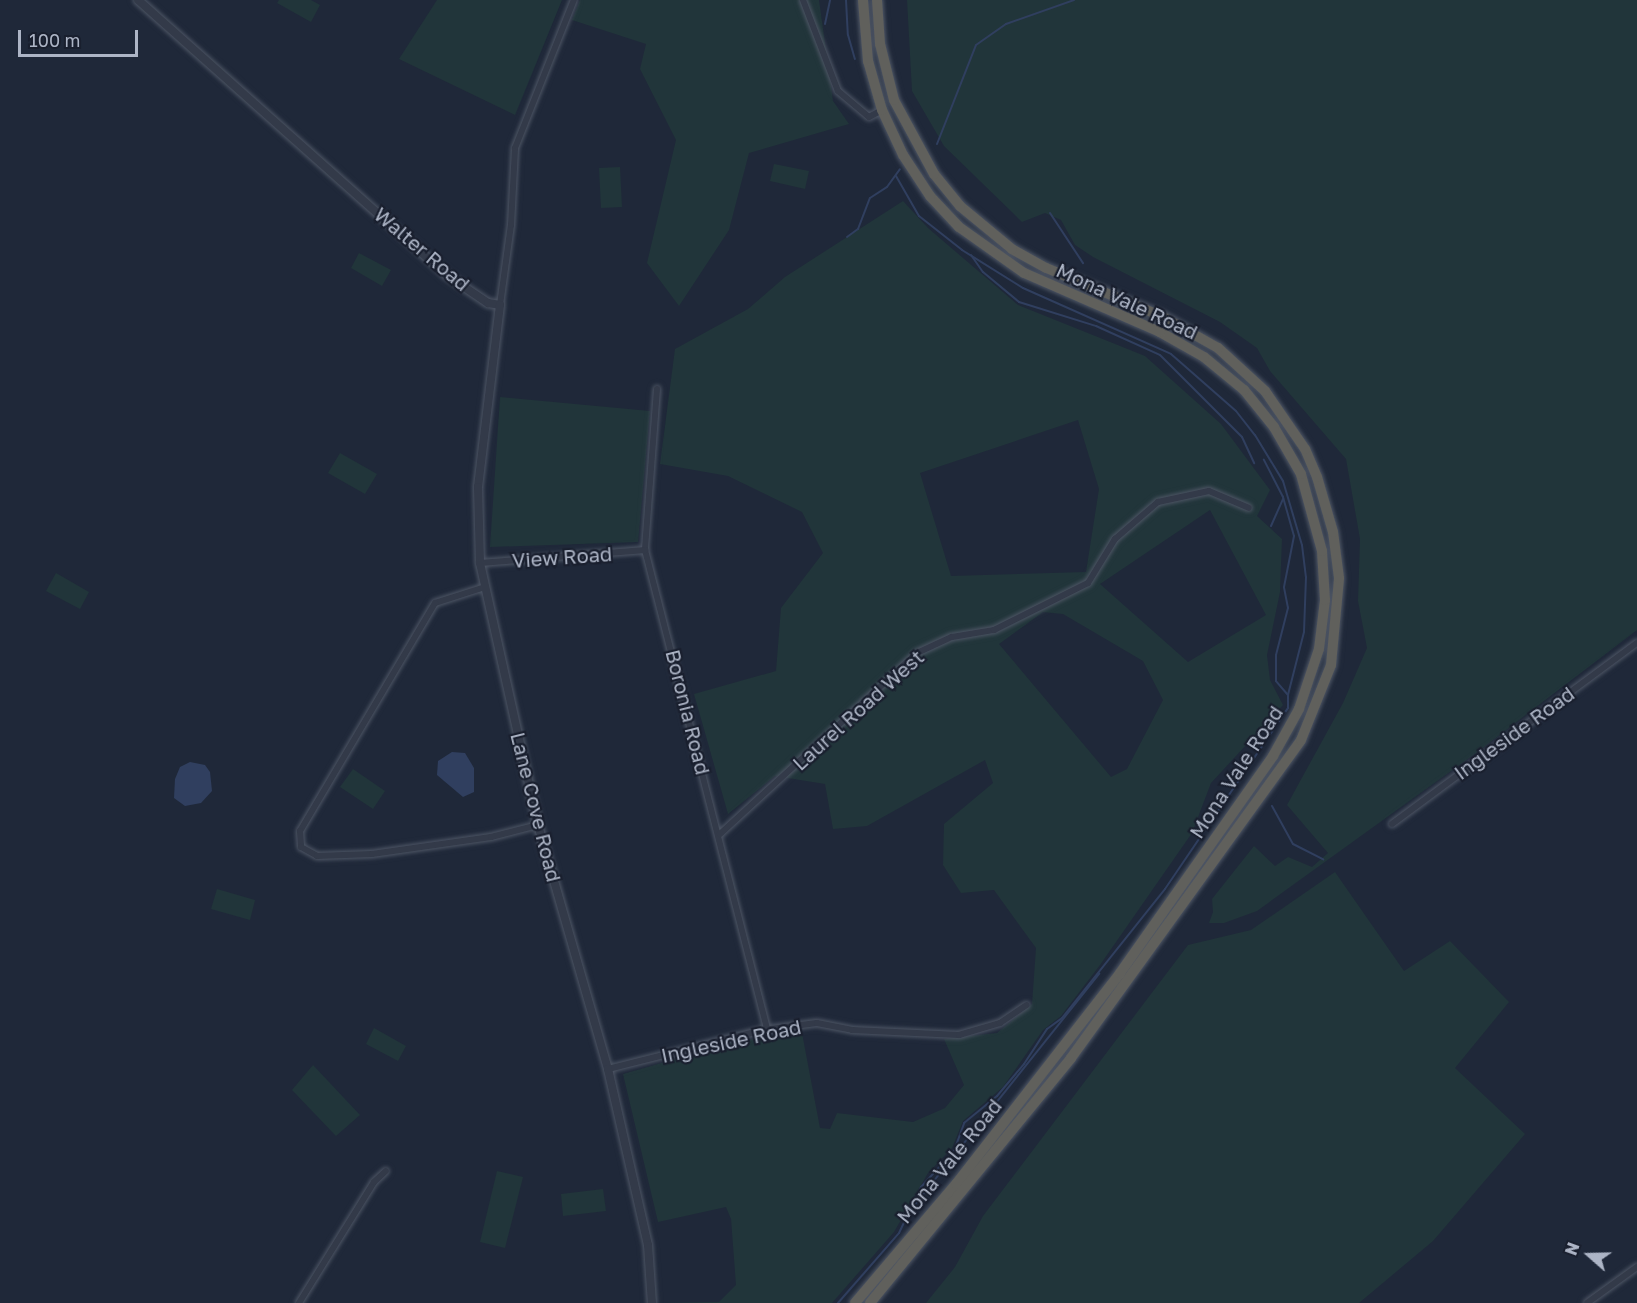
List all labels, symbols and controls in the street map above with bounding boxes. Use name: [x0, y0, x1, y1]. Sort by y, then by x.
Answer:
scale bar: [21, 18, 141, 56]
text: 100 m: [29, 29, 80, 51]
street label: Walter Road: [369, 202, 475, 296]
street label: Mona Vale Road: [1053, 258, 1201, 344]
street label: View Road: [511, 542, 613, 572]
street label: Laurel Road West: [787, 645, 929, 775]
street label: Boronia Road: [661, 647, 715, 777]
street label: Ingleside Road: [1449, 681, 1579, 785]
street label: Mona Vale Road: [1184, 701, 1288, 843]
street label: Lane Cove Road: [506, 730, 566, 884]
street label: Ingleside Road: [659, 1014, 803, 1068]
street label: Mona Vale Road: [891, 1094, 1007, 1228]
north arrow: [1559, 1225, 1619, 1285]
text: N: [1561, 1240, 1584, 1258]

